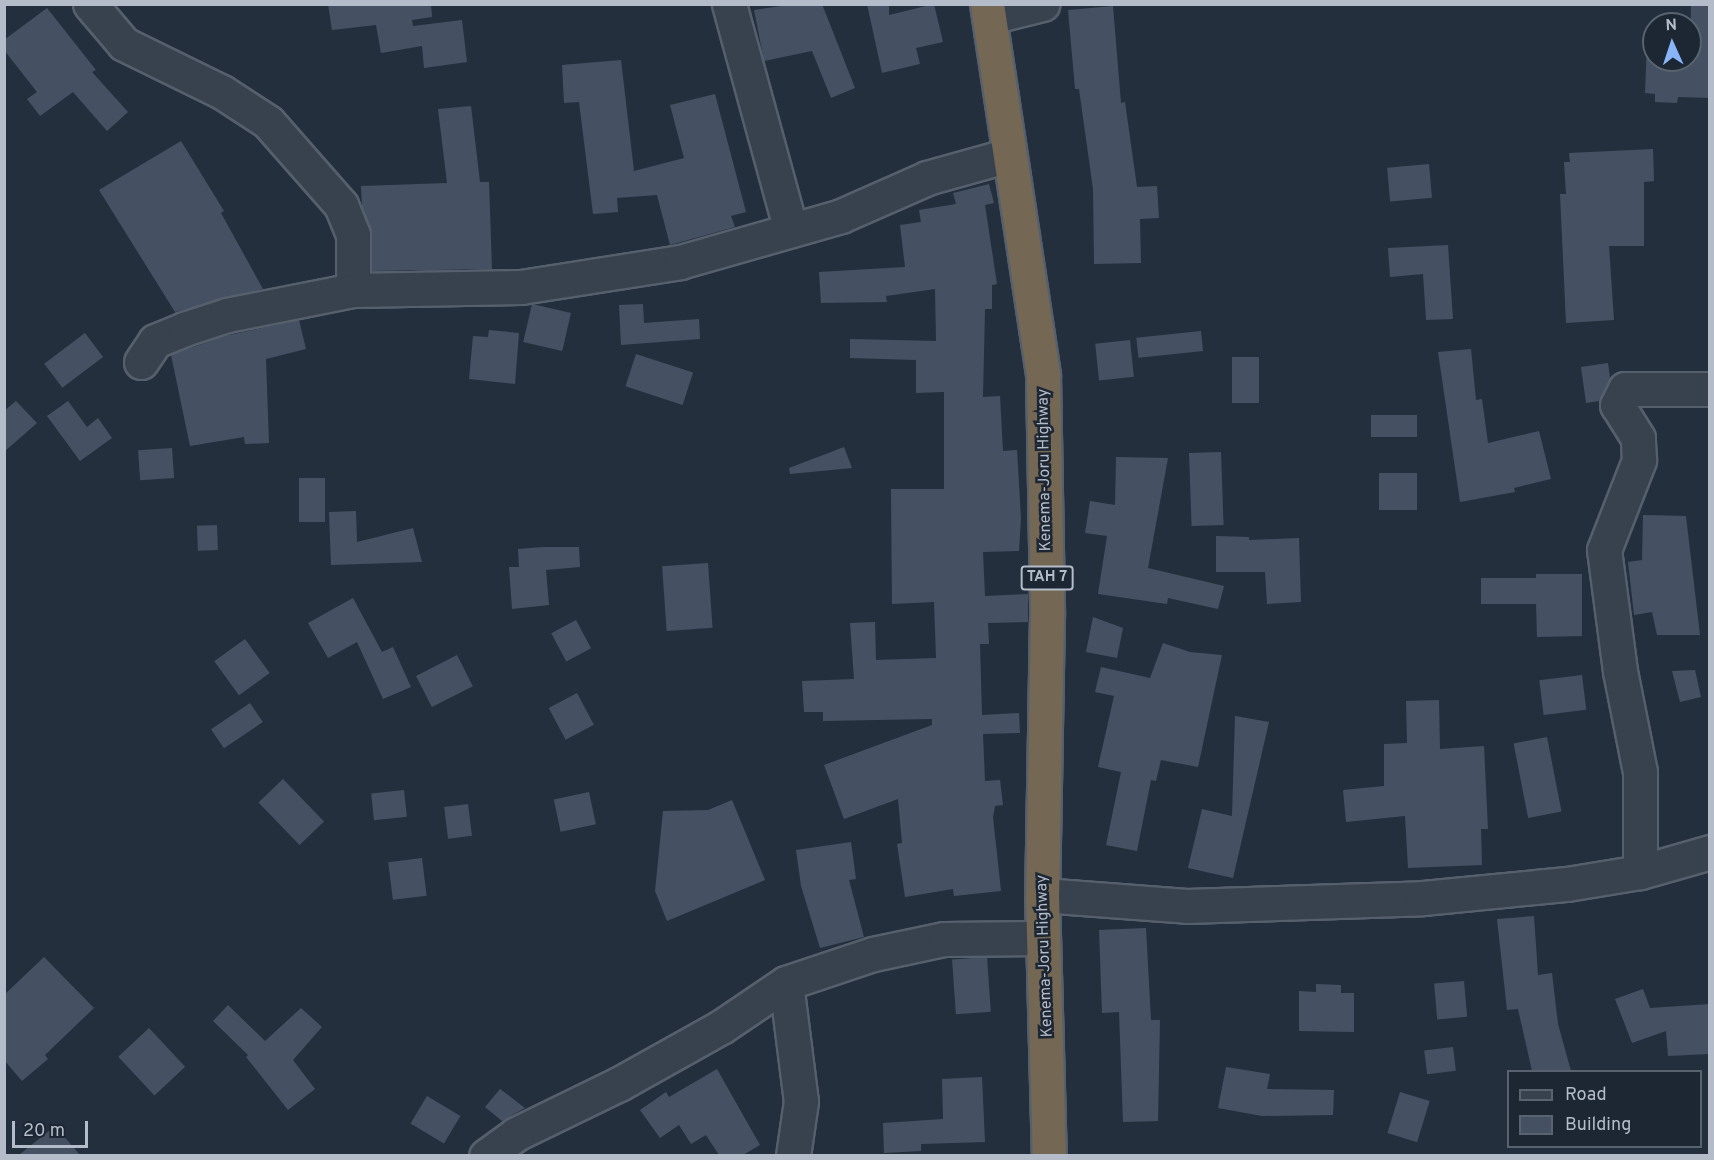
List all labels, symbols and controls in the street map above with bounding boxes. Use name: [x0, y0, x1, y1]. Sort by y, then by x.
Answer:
north arrow: [1642, 12, 1702, 72]
text: N: [1665, 16, 1677, 36]
street label: Kenema-Joru Highway: [1034, 388, 1056, 552]
road number: TAH 7: [1020, 566, 1074, 590]
street label: Kenema-Joru Highway: [1033, 874, 1057, 1038]
legend: [1507, 1070, 1702, 1148]
text: Road: [1565, 1084, 1607, 1107]
scale bar: [15, 1109, 92, 1147]
text: Building: [1565, 1114, 1631, 1137]
text: 20 m: [23, 1120, 65, 1143]

